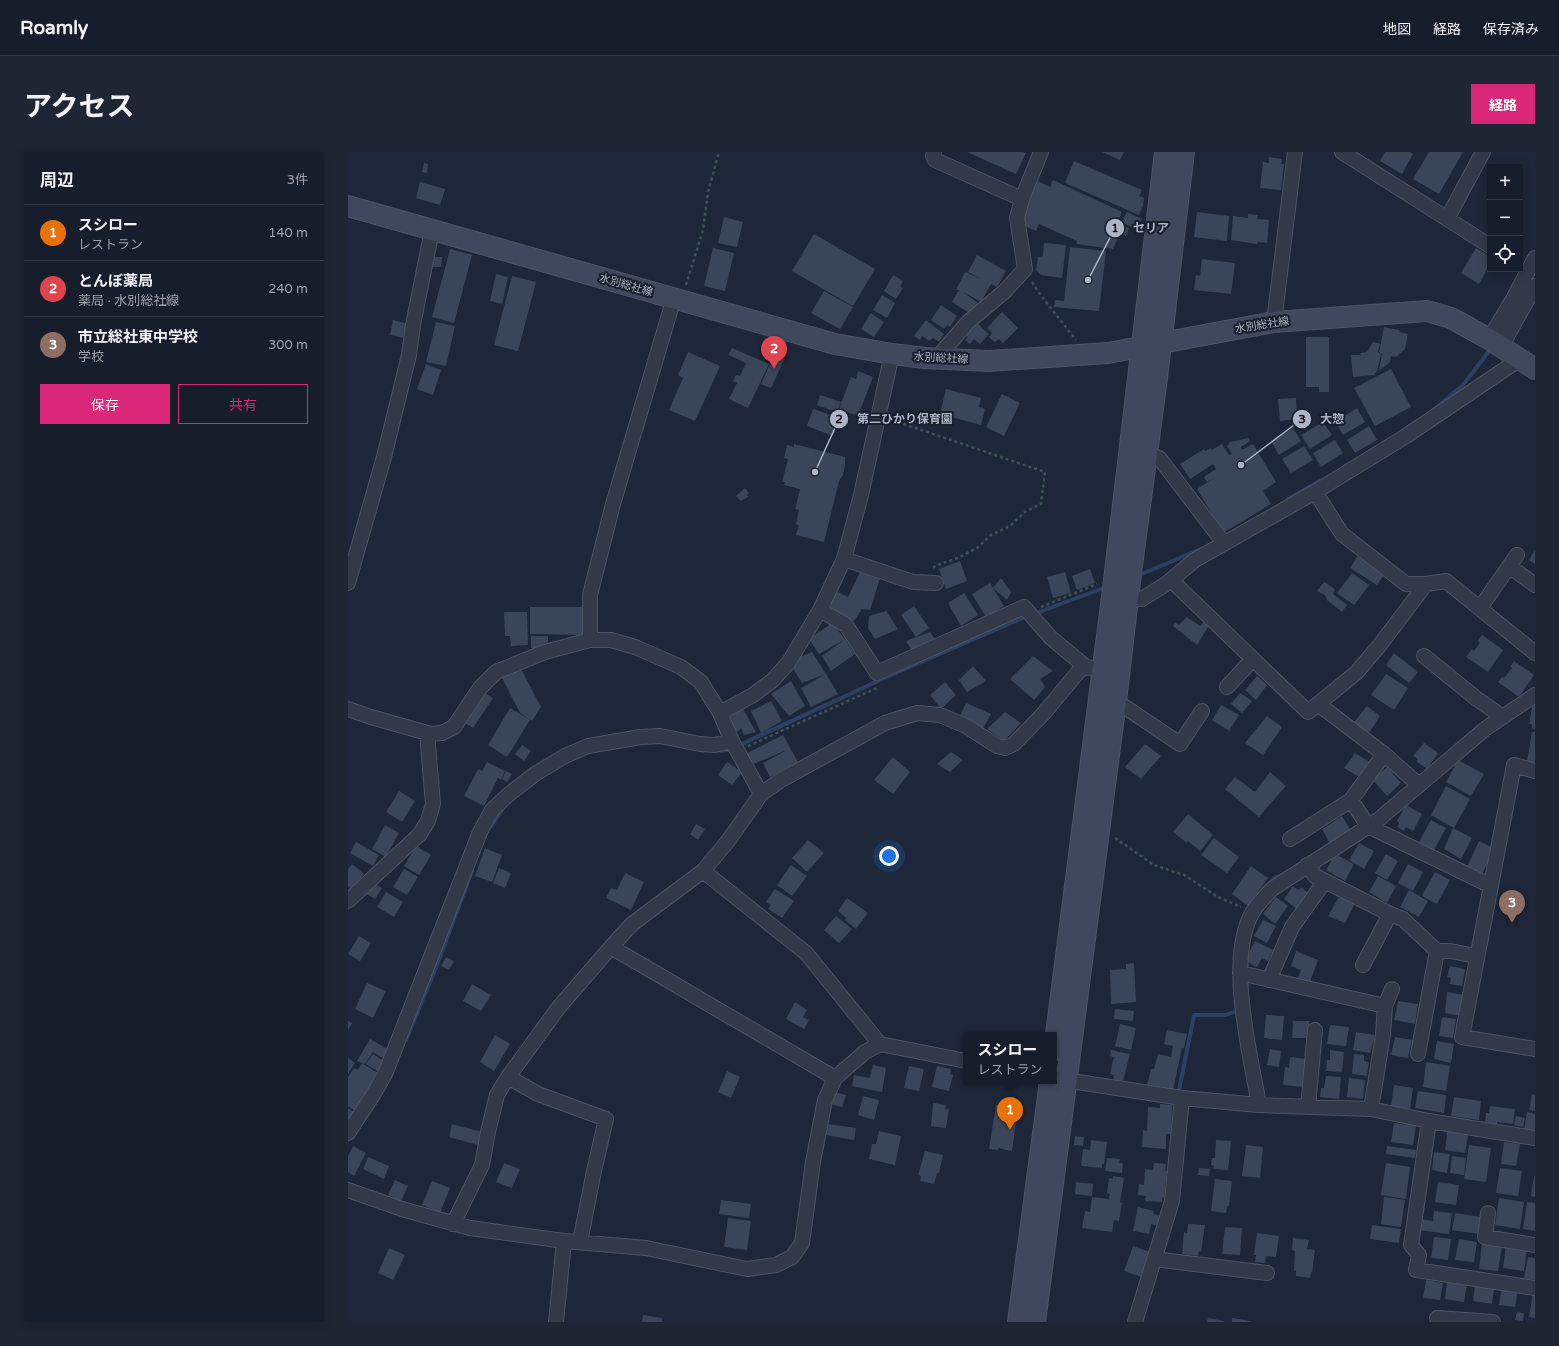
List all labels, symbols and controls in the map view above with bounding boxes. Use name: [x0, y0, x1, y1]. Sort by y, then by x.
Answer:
text: Roamly: [20, 17, 88, 39]
text: 地図: [1383, 21, 1411, 38]
text: 経路: [1433, 21, 1461, 38]
text: 保存済み: [1483, 21, 1539, 38]
button: 経路: [1471, 84, 1535, 124]
text: アクセス: [24, 90, 135, 124]
map controls: [1487, 164, 1523, 272]
button: +: [1487, 164, 1523, 200]
text: 周辺: [40, 170, 74, 191]
text: 3件: [287, 172, 308, 188]
button: −: [1487, 200, 1523, 236]
text: スシロー: [78, 216, 138, 234]
callout: セリア: [1105, 216, 1177, 240]
text: 1: [1111, 221, 1119, 235]
text: セリア: [1133, 221, 1169, 235]
text: 1: [49, 225, 57, 241]
text: 140 m: [268, 225, 308, 241]
button: locate: [1487, 236, 1523, 272]
text: レストラン: [78, 237, 143, 253]
street label: 水別総社線: [598, 271, 654, 299]
text: とんぼ薬局: [78, 272, 153, 290]
text: 2: [49, 281, 57, 297]
text: 240 m: [268, 281, 308, 297]
text: 薬局 · 水別総社線: [78, 293, 179, 309]
street label: 水別総社線: [1234, 314, 1290, 336]
text: 市立総社東中学校: [78, 328, 198, 346]
pin: 2: [761, 336, 787, 369]
text: 3: [49, 337, 57, 353]
text: 300 m: [268, 337, 308, 353]
text: 学校: [78, 349, 104, 365]
street label: 水別総社線: [913, 350, 969, 366]
button: 保存: [40, 384, 170, 424]
button: 共有: [178, 384, 308, 424]
callout: 第二ひかり保育園: [829, 407, 961, 431]
callout: 大惣: [1292, 407, 1352, 431]
text: 2: [835, 412, 843, 426]
text: 第二ひかり保育園: [857, 412, 953, 426]
text: 3: [1298, 412, 1306, 426]
text: 大惣: [1320, 412, 1344, 426]
your location: [879, 846, 899, 866]
pin: 3: [1499, 890, 1525, 923]
popup: [963, 1032, 1057, 1084]
text: スシロー: [977, 1041, 1038, 1059]
text: レストラン: [977, 1062, 1043, 1078]
pin: 1: [997, 1097, 1023, 1130]

